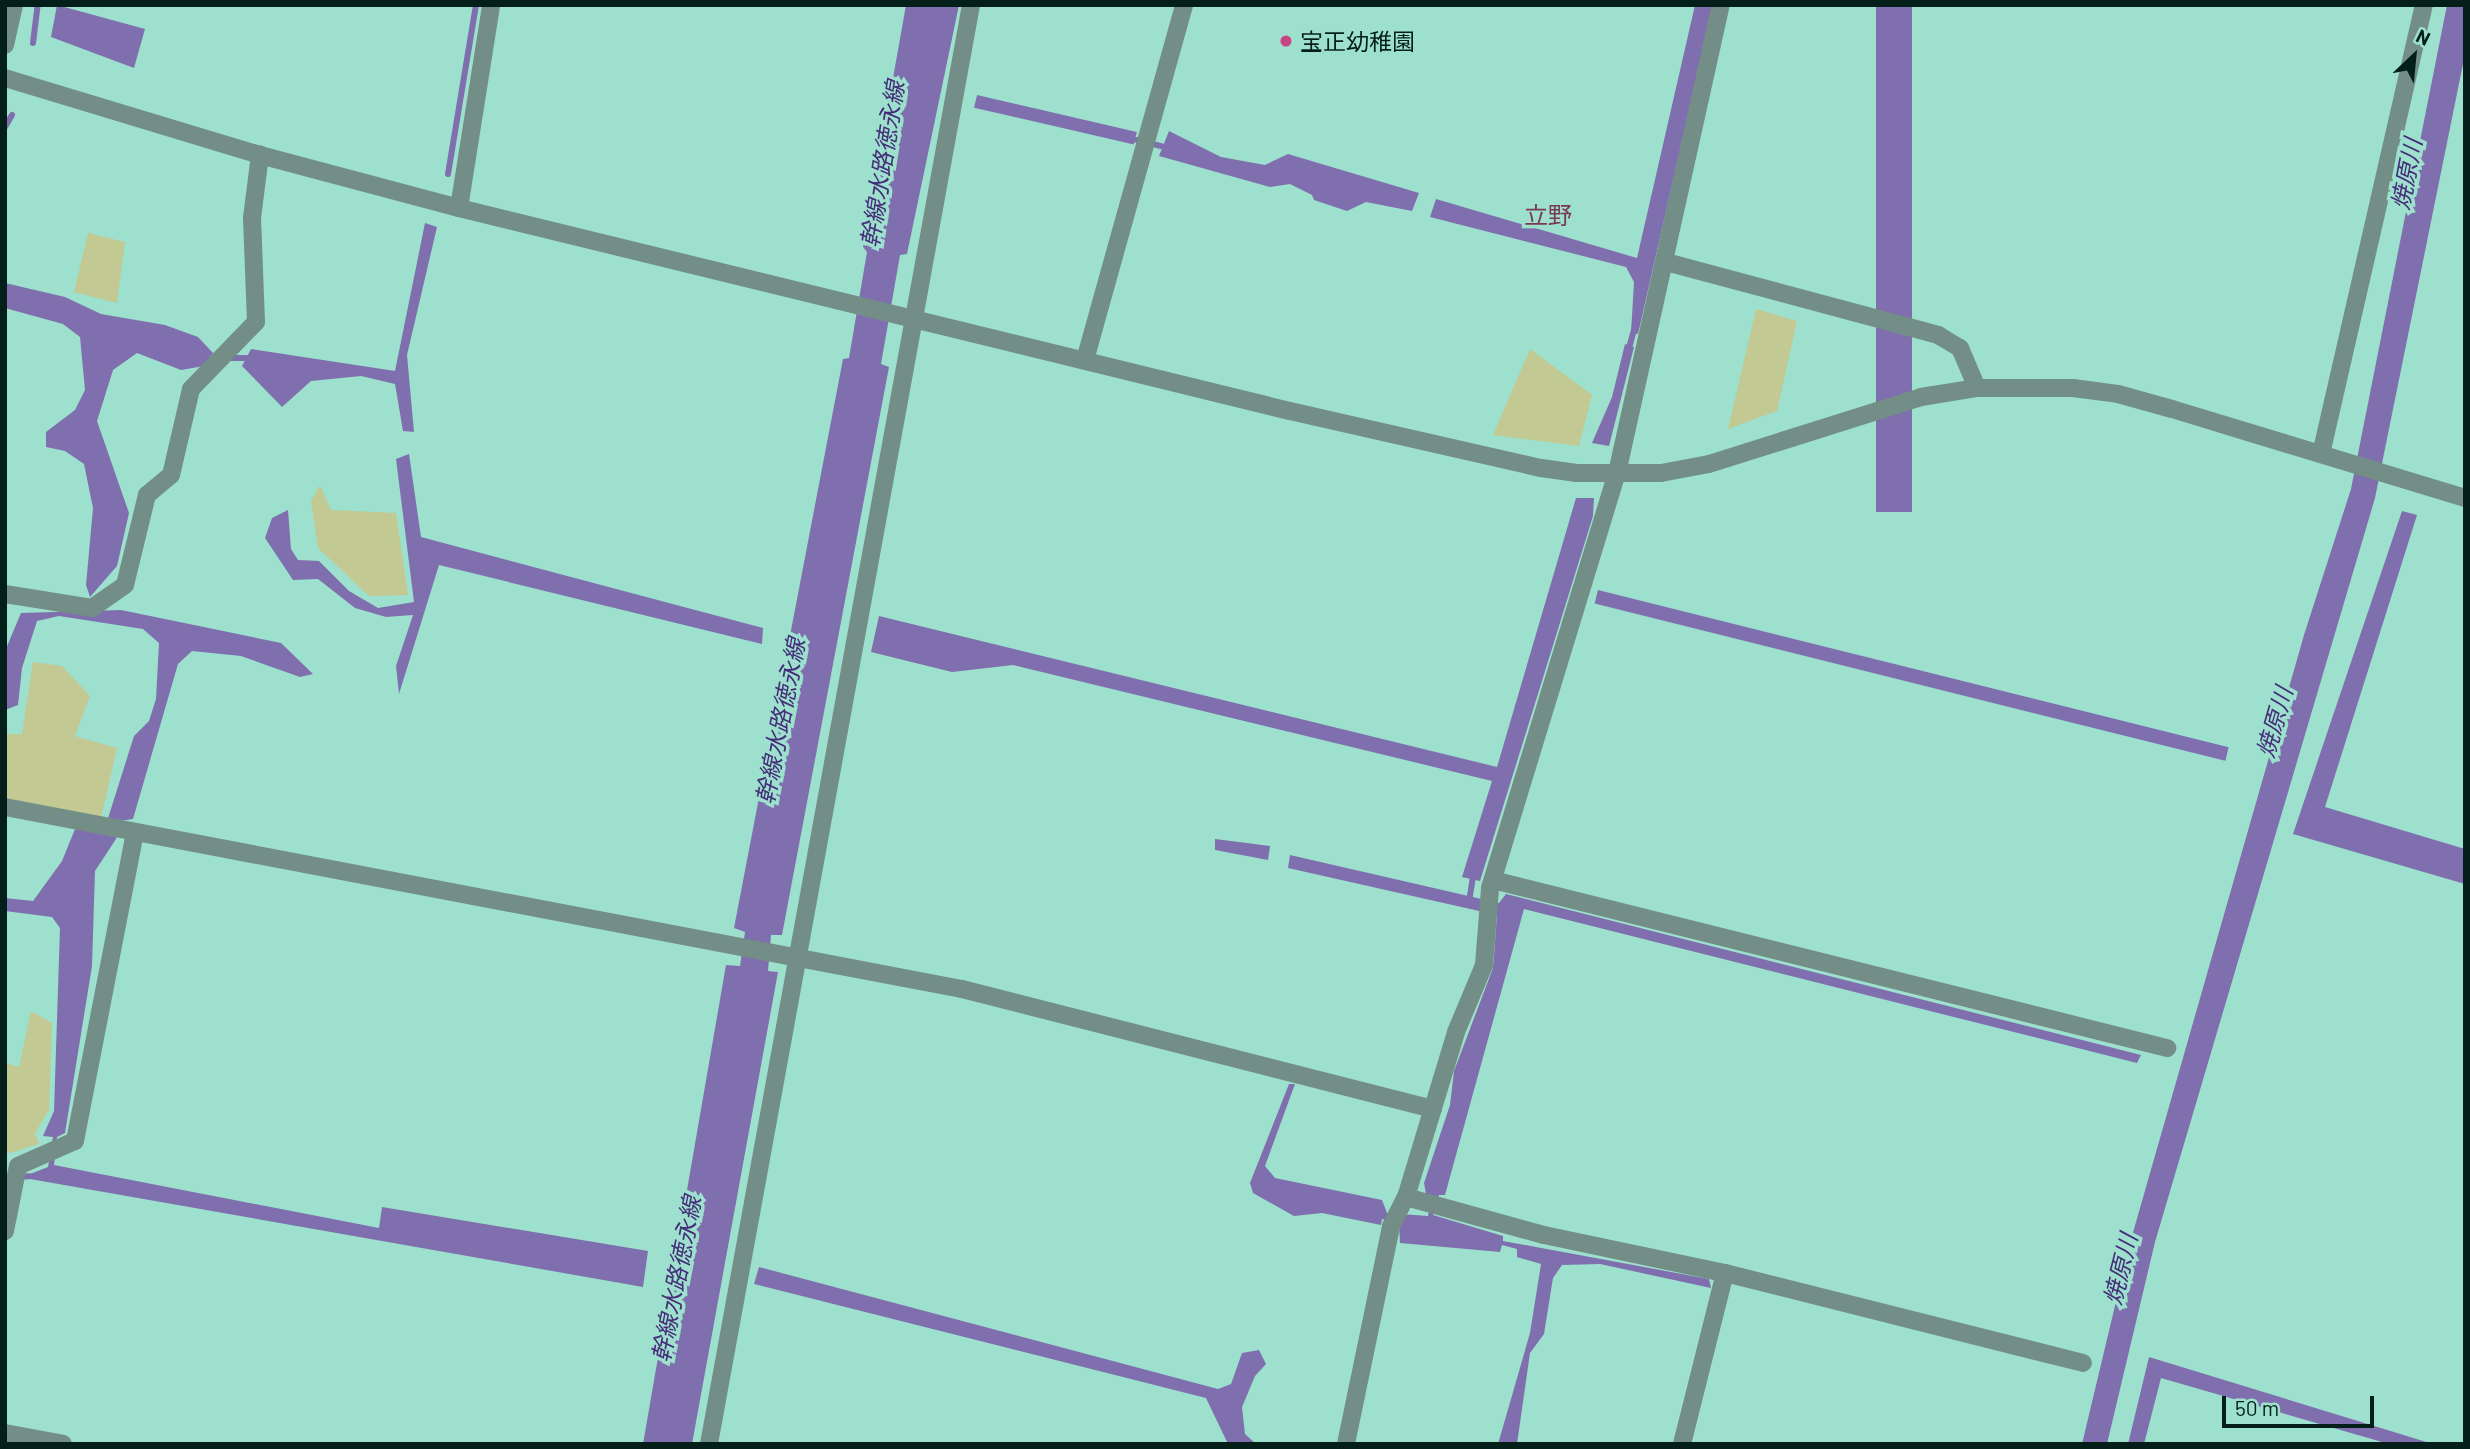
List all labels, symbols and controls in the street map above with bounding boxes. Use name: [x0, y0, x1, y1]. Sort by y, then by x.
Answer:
north arrow: [2379, 21, 2449, 91]
text: N: [2413, 24, 2434, 50]
place label: 宝正幼稚園: [1300, 27, 1415, 55]
marker: 宝正幼稚園: [1278, 33, 1294, 49]
water label: 幹線水路徳永線: [855, 79, 909, 249]
water label: 焼原川: [2385, 136, 2427, 212]
district label: 立野: [1524, 201, 1572, 229]
water label: 幹線水路徳永線: [750, 636, 810, 806]
water label: 焼原川: [2250, 683, 2298, 761]
water label: 幹線水路徳永線: [646, 1194, 706, 1364]
water label: 焼原川: [2097, 1231, 2143, 1307]
scale bar: [2225, 1382, 2377, 1426]
text: 50 m: [2235, 1395, 2279, 1420]

